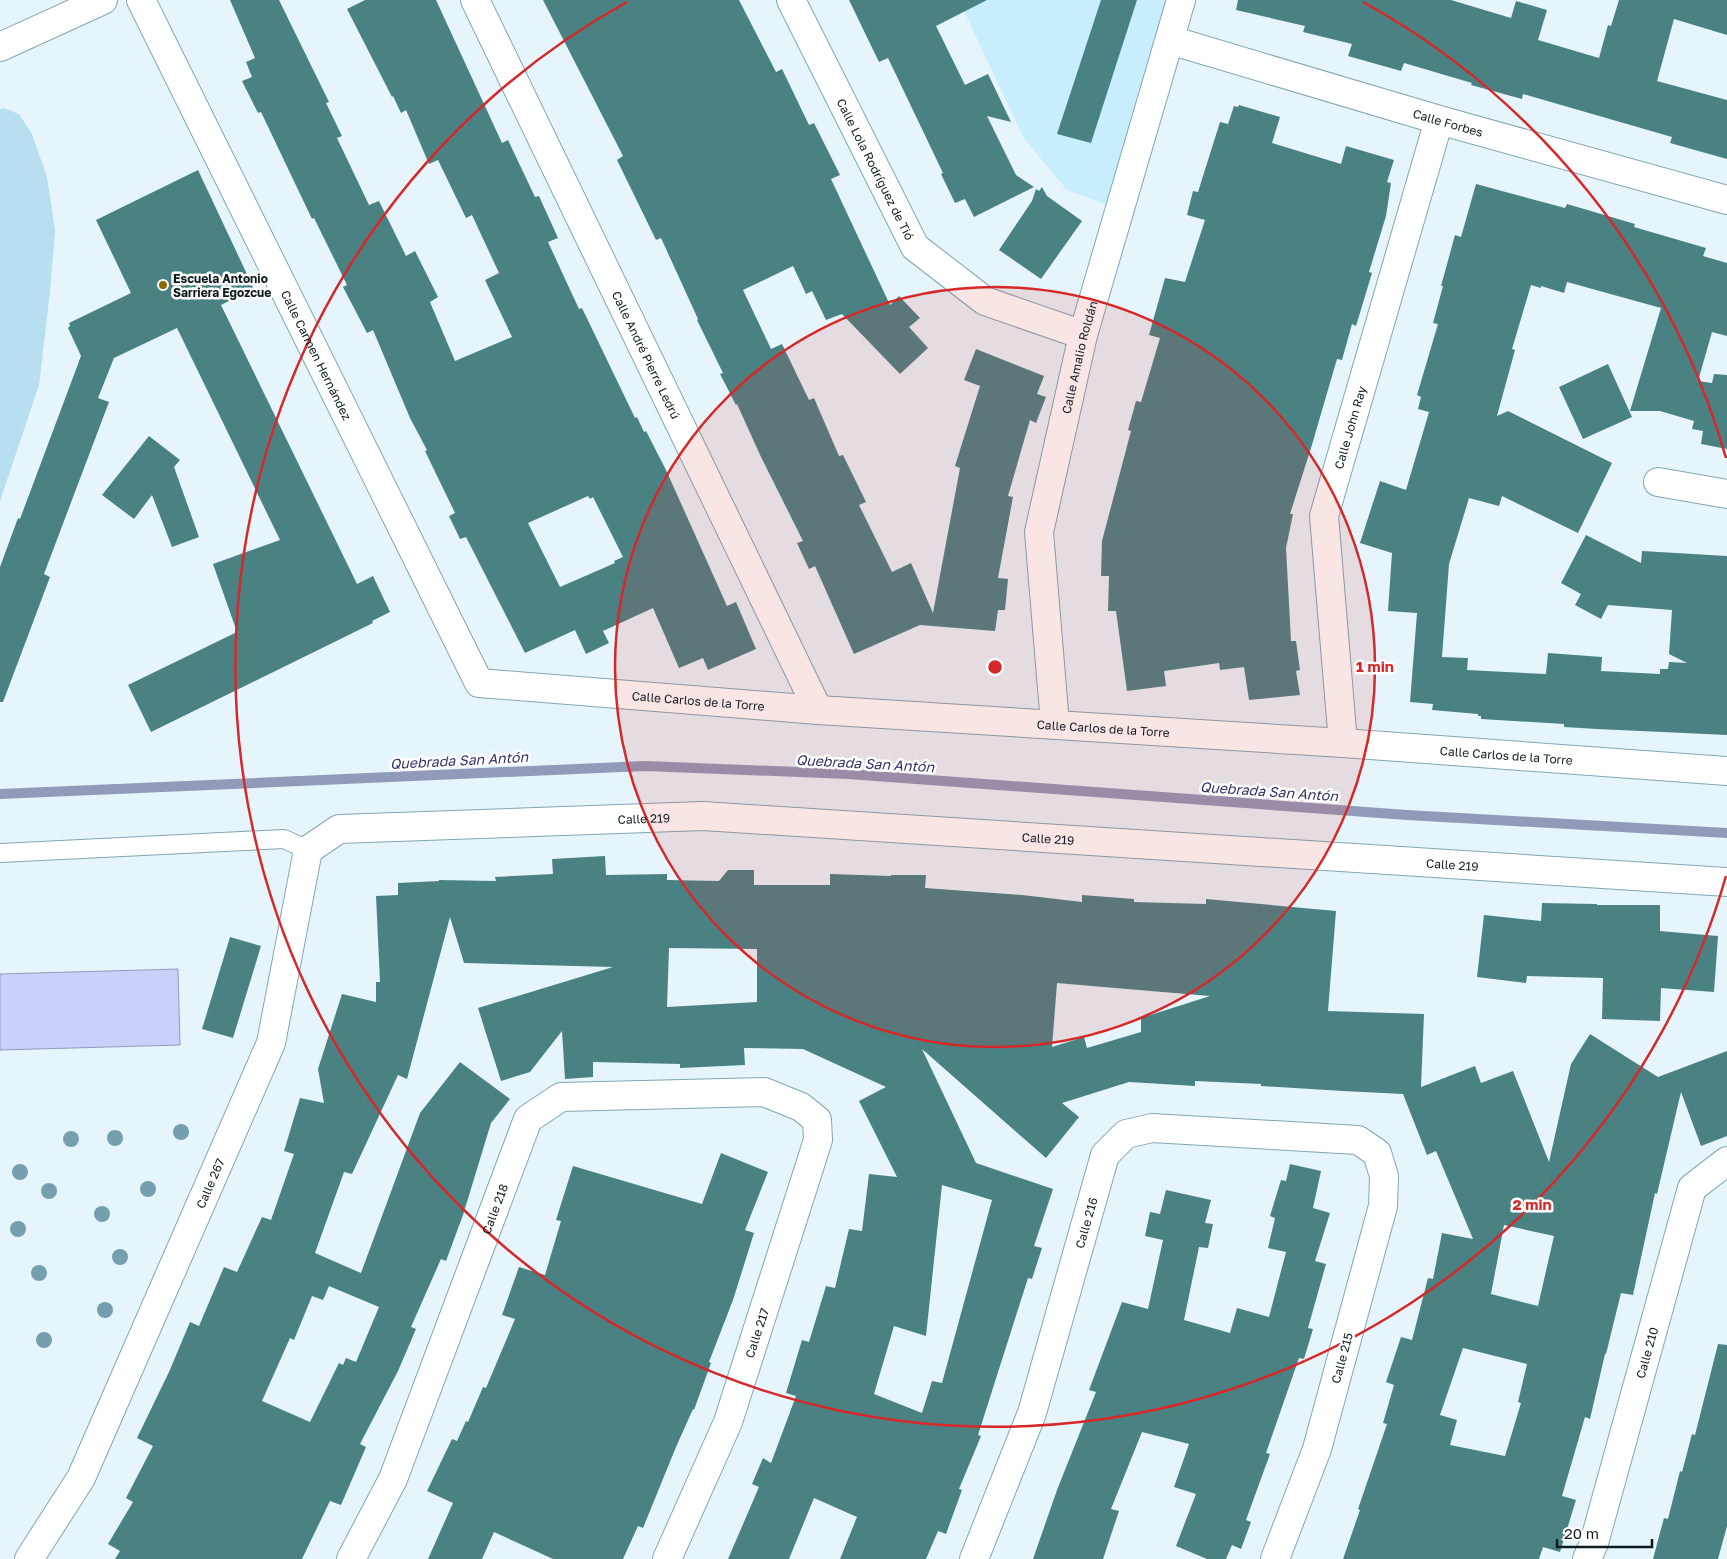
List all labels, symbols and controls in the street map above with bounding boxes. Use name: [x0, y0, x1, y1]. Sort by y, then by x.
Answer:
street label: Calle Lola Rodríguez de Tió: [834, 96, 918, 242]
street label: Calle Forbes: [1411, 105, 1485, 139]
place label: Escuela Antonio Sarriera Egozcue: [173, 271, 271, 300]
marker: Escuela Antonio Sarriera Egozcue: [157, 279, 169, 291]
street label: Calle Carmen Hernández: [278, 288, 355, 422]
street label: Calle André Pierre Ledrú: [609, 288, 684, 421]
street label: Calle Amalio Roldán: [1058, 299, 1100, 415]
street label: Calle John Ray: [1331, 384, 1369, 471]
text: 1 min: [1356, 657, 1394, 675]
centre of rings: [986, 658, 1004, 676]
street label: Calle Carlos de la Torre: [631, 688, 765, 713]
street label: Calle Carlos de la Torre: [1036, 716, 1170, 740]
street label: Calle Carlos de la Torre: [1439, 743, 1573, 767]
water label: Quebrada San Antón: [390, 748, 530, 772]
water label: Quebrada San Antón: [796, 751, 936, 775]
water label: Quebrada San Antón: [1199, 778, 1340, 804]
street label: Calle 219: [617, 810, 670, 827]
street label: Calle 219: [1021, 829, 1075, 847]
street label: Calle 219: [1426, 855, 1479, 873]
street label: Calle 267: [192, 1156, 227, 1210]
street label: Calle 218: [478, 1181, 511, 1236]
street label: Calle 216: [1072, 1195, 1100, 1250]
text: 2 min: [1512, 1195, 1552, 1213]
street label: Calle 217: [742, 1306, 772, 1360]
street label: Calle 210: [1632, 1325, 1661, 1380]
street label: Calle 215: [1328, 1331, 1356, 1385]
scale bar: [1557, 1516, 1652, 1548]
text: 20 m: [1564, 1524, 1599, 1542]

